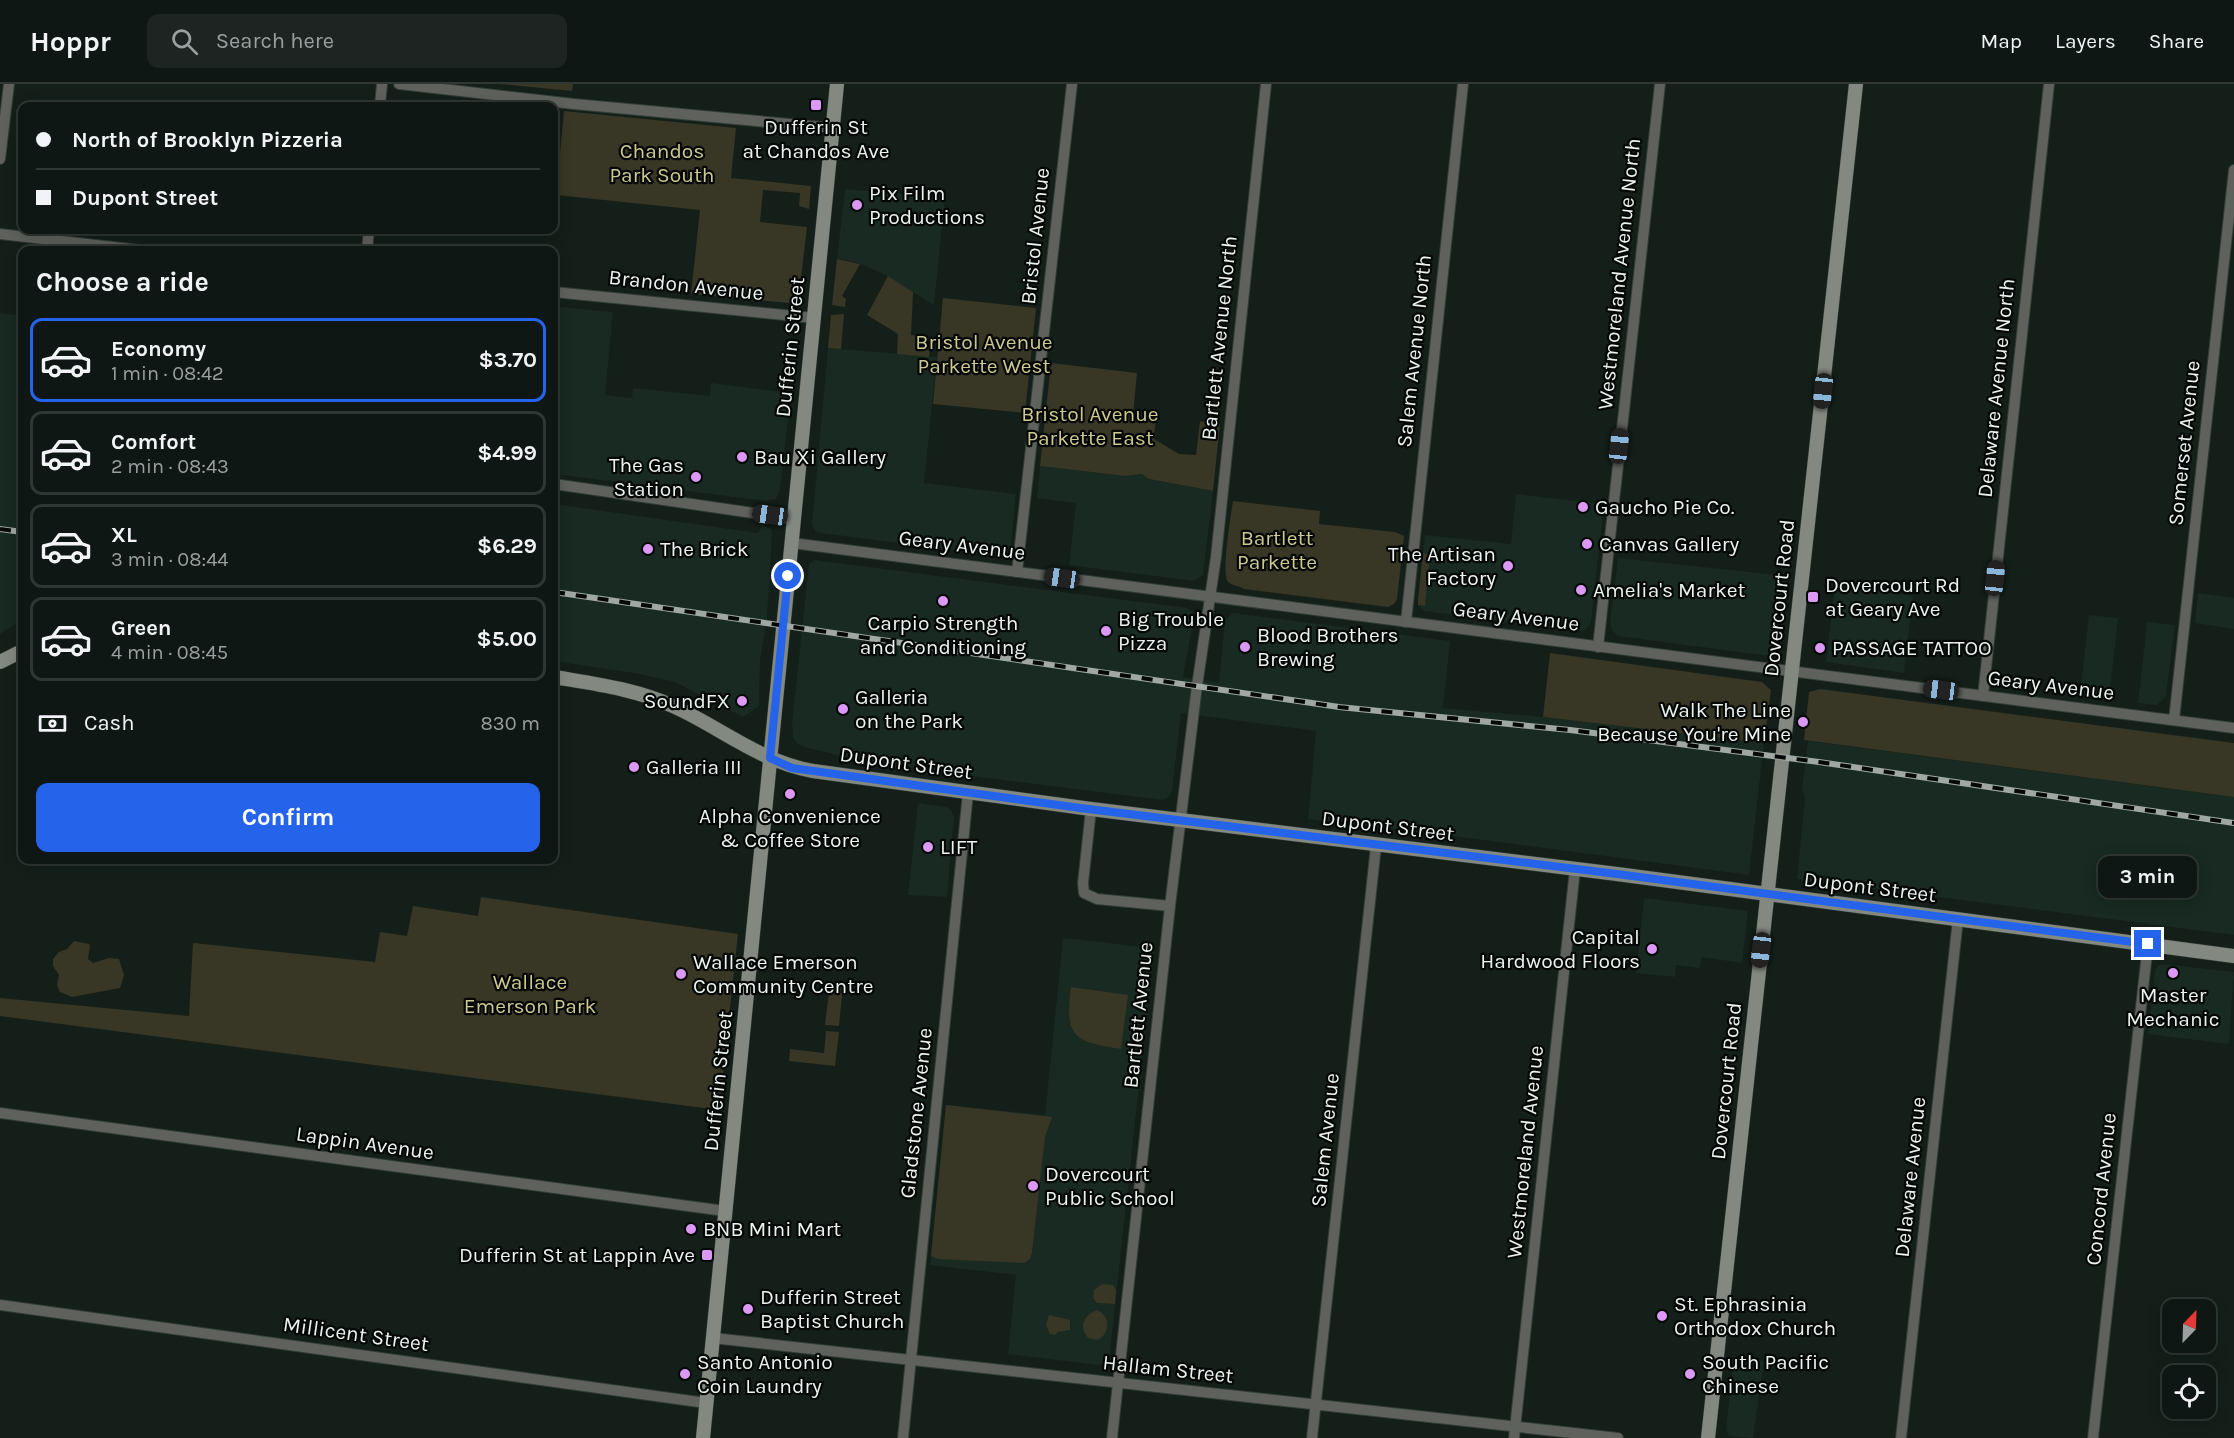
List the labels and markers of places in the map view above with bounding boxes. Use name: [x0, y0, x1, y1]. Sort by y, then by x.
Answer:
marker: Dufferin St at Chandos Ave: [809, 98, 823, 112]
place label: Dufferin St at Chandos Ave: [742, 115, 890, 163]
place label: Pix Film Productions: [869, 181, 985, 229]
marker: Pix Film Productions: [850, 198, 864, 212]
place label: Bau Xi Gallery: [754, 445, 886, 469]
marker: Bau Xi Gallery: [735, 450, 749, 464]
place label: The Gas Station: [609, 453, 684, 501]
marker: The Gas Station: [689, 470, 703, 484]
place label: Gaucho Pie Co.: [1595, 495, 1735, 519]
marker: Gaucho Pie Co.: [1576, 500, 1590, 514]
place label: Canvas Gallery: [1599, 532, 1739, 556]
place label: The Brick: [660, 537, 749, 561]
marker: Canvas Gallery: [1580, 537, 1594, 551]
marker: The Brick: [641, 542, 655, 556]
place label: The Artisan Factory: [1388, 542, 1496, 590]
marker: The Artisan Factory: [1501, 559, 1515, 573]
place label: Dovercourt Rd at Geary Ave: [1825, 573, 1960, 621]
place label: Amelia's Market: [1593, 578, 1746, 602]
marker: Amelia's Market: [1574, 583, 1588, 597]
marker: Dovercourt Rd at Geary Ave: [1806, 590, 1820, 604]
marker: Carpio Strength and Conditioning: [936, 594, 950, 608]
place label: Big Trouble Pizza: [1118, 607, 1224, 655]
place label: Carpio Strength and Conditioning: [860, 611, 1026, 659]
place label: Blood Brothers Brewing: [1257, 623, 1398, 671]
marker: Big Trouble Pizza: [1099, 624, 1113, 638]
place label: PASSAGE TATTOO: [1832, 636, 1992, 660]
marker: Blood Brothers Brewing: [1238, 640, 1252, 654]
marker: PASSAGE TATTOO: [1813, 641, 1827, 655]
place label: Galleria on the Park: [855, 685, 963, 733]
place label: SoundFX: [644, 689, 730, 713]
marker: SoundFX: [735, 694, 749, 708]
place label: Walk The Line Because You're Mine: [1597, 698, 1791, 746]
marker: Galleria on the Park: [836, 702, 850, 716]
marker: Walk The Line Because You're Mine: [1796, 715, 1810, 729]
place label: Galleria III: [646, 755, 742, 779]
marker: Galleria III: [627, 760, 641, 774]
marker: Alpha Convenience & Coffee Store: [783, 787, 797, 801]
place label: Alpha Convenience & Coffee Store: [699, 804, 881, 852]
place label: LIFT: [940, 835, 978, 859]
marker: LIFT: [921, 840, 935, 854]
place label: Capital Hardwood Floors: [1480, 925, 1640, 973]
marker: Capital Hardwood Floors: [1645, 942, 1659, 956]
place label: Wallace Emerson Community Centre: [693, 950, 874, 998]
marker: Master Mechanic: [2166, 966, 2180, 980]
marker: Wallace Emerson Community Centre: [674, 967, 688, 981]
place label: Master Mechanic: [2126, 983, 2220, 1031]
place label: Dovercourt Public School: [1045, 1162, 1175, 1210]
marker: Dovercourt Public School: [1026, 1179, 1040, 1193]
place label: BNB Mini Mart: [703, 1217, 841, 1241]
marker: BNB Mini Mart: [684, 1222, 698, 1236]
place label: Dufferin St at Lappin Ave: [459, 1243, 695, 1267]
marker: Dufferin St at Lappin Ave: [700, 1248, 714, 1262]
place label: Dufferin Street Baptist Church: [760, 1285, 904, 1333]
place label: St. Ephrasinia Orthodox Church: [1674, 1292, 1836, 1340]
marker: Dufferin Street Baptist Church: [741, 1302, 755, 1316]
marker: St. Ephrasinia Orthodox Church: [1655, 1309, 1669, 1323]
place label: Santo Antonio Coin Laundry: [697, 1350, 833, 1398]
place label: South Pacific Chinese: [1702, 1350, 1829, 1398]
marker: Santo Antonio Coin Laundry: [678, 1367, 692, 1381]
marker: South Pacific Chinese: [1683, 1367, 1697, 1381]

